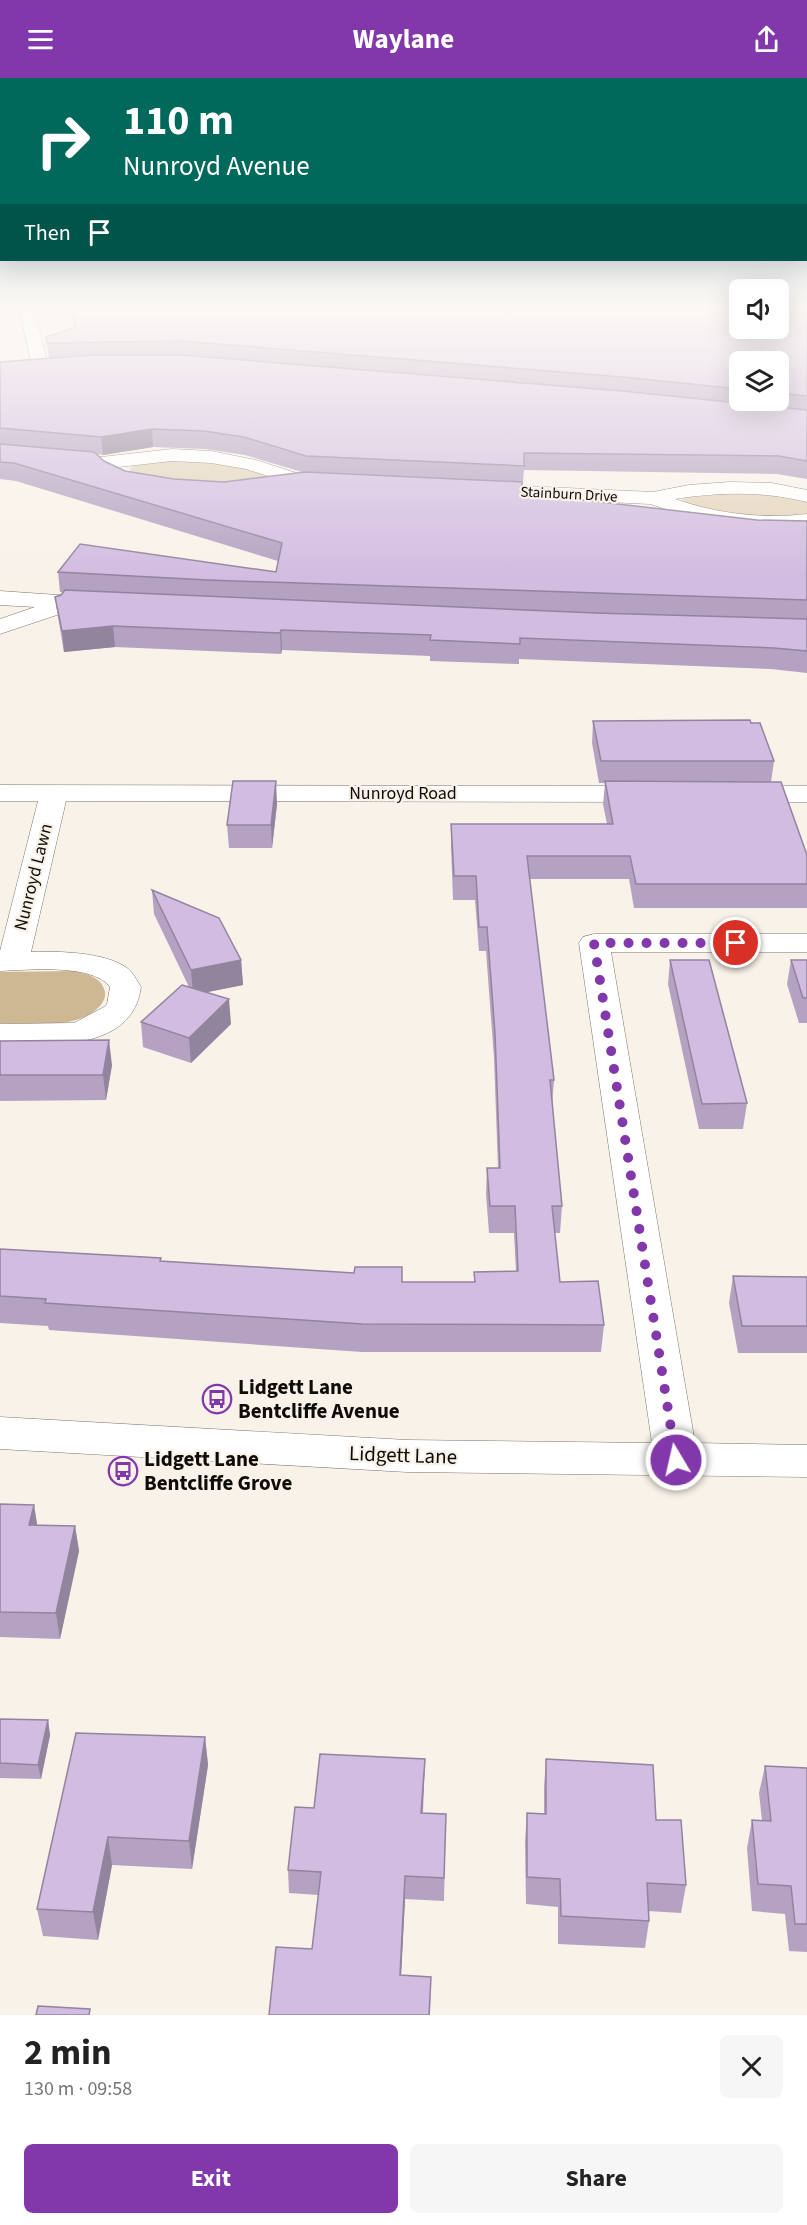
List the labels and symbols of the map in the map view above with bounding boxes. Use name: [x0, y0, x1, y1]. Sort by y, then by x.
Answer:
street label: Stainburn Drive: [520, 481, 618, 508]
street label: Nunroyd Road: [349, 781, 457, 806]
street label: Nunroyd Lawn: [8, 821, 59, 933]
pin: [710, 917, 761, 968]
place label: Lidgett Lane Bentcliffe Avenue: [238, 1372, 400, 1426]
bus stop icon: Lidgett Lane Bentcliffe Avenue: [201, 1383, 233, 1415]
position arrow: [644, 1428, 708, 1492]
street label: Lidgett Lane: [348, 1438, 458, 1472]
place label: Lidgett Lane Bentcliffe Grove: [144, 1444, 292, 1498]
bus stop icon: Lidgett Lane Bentcliffe Grove: [107, 1455, 139, 1487]

